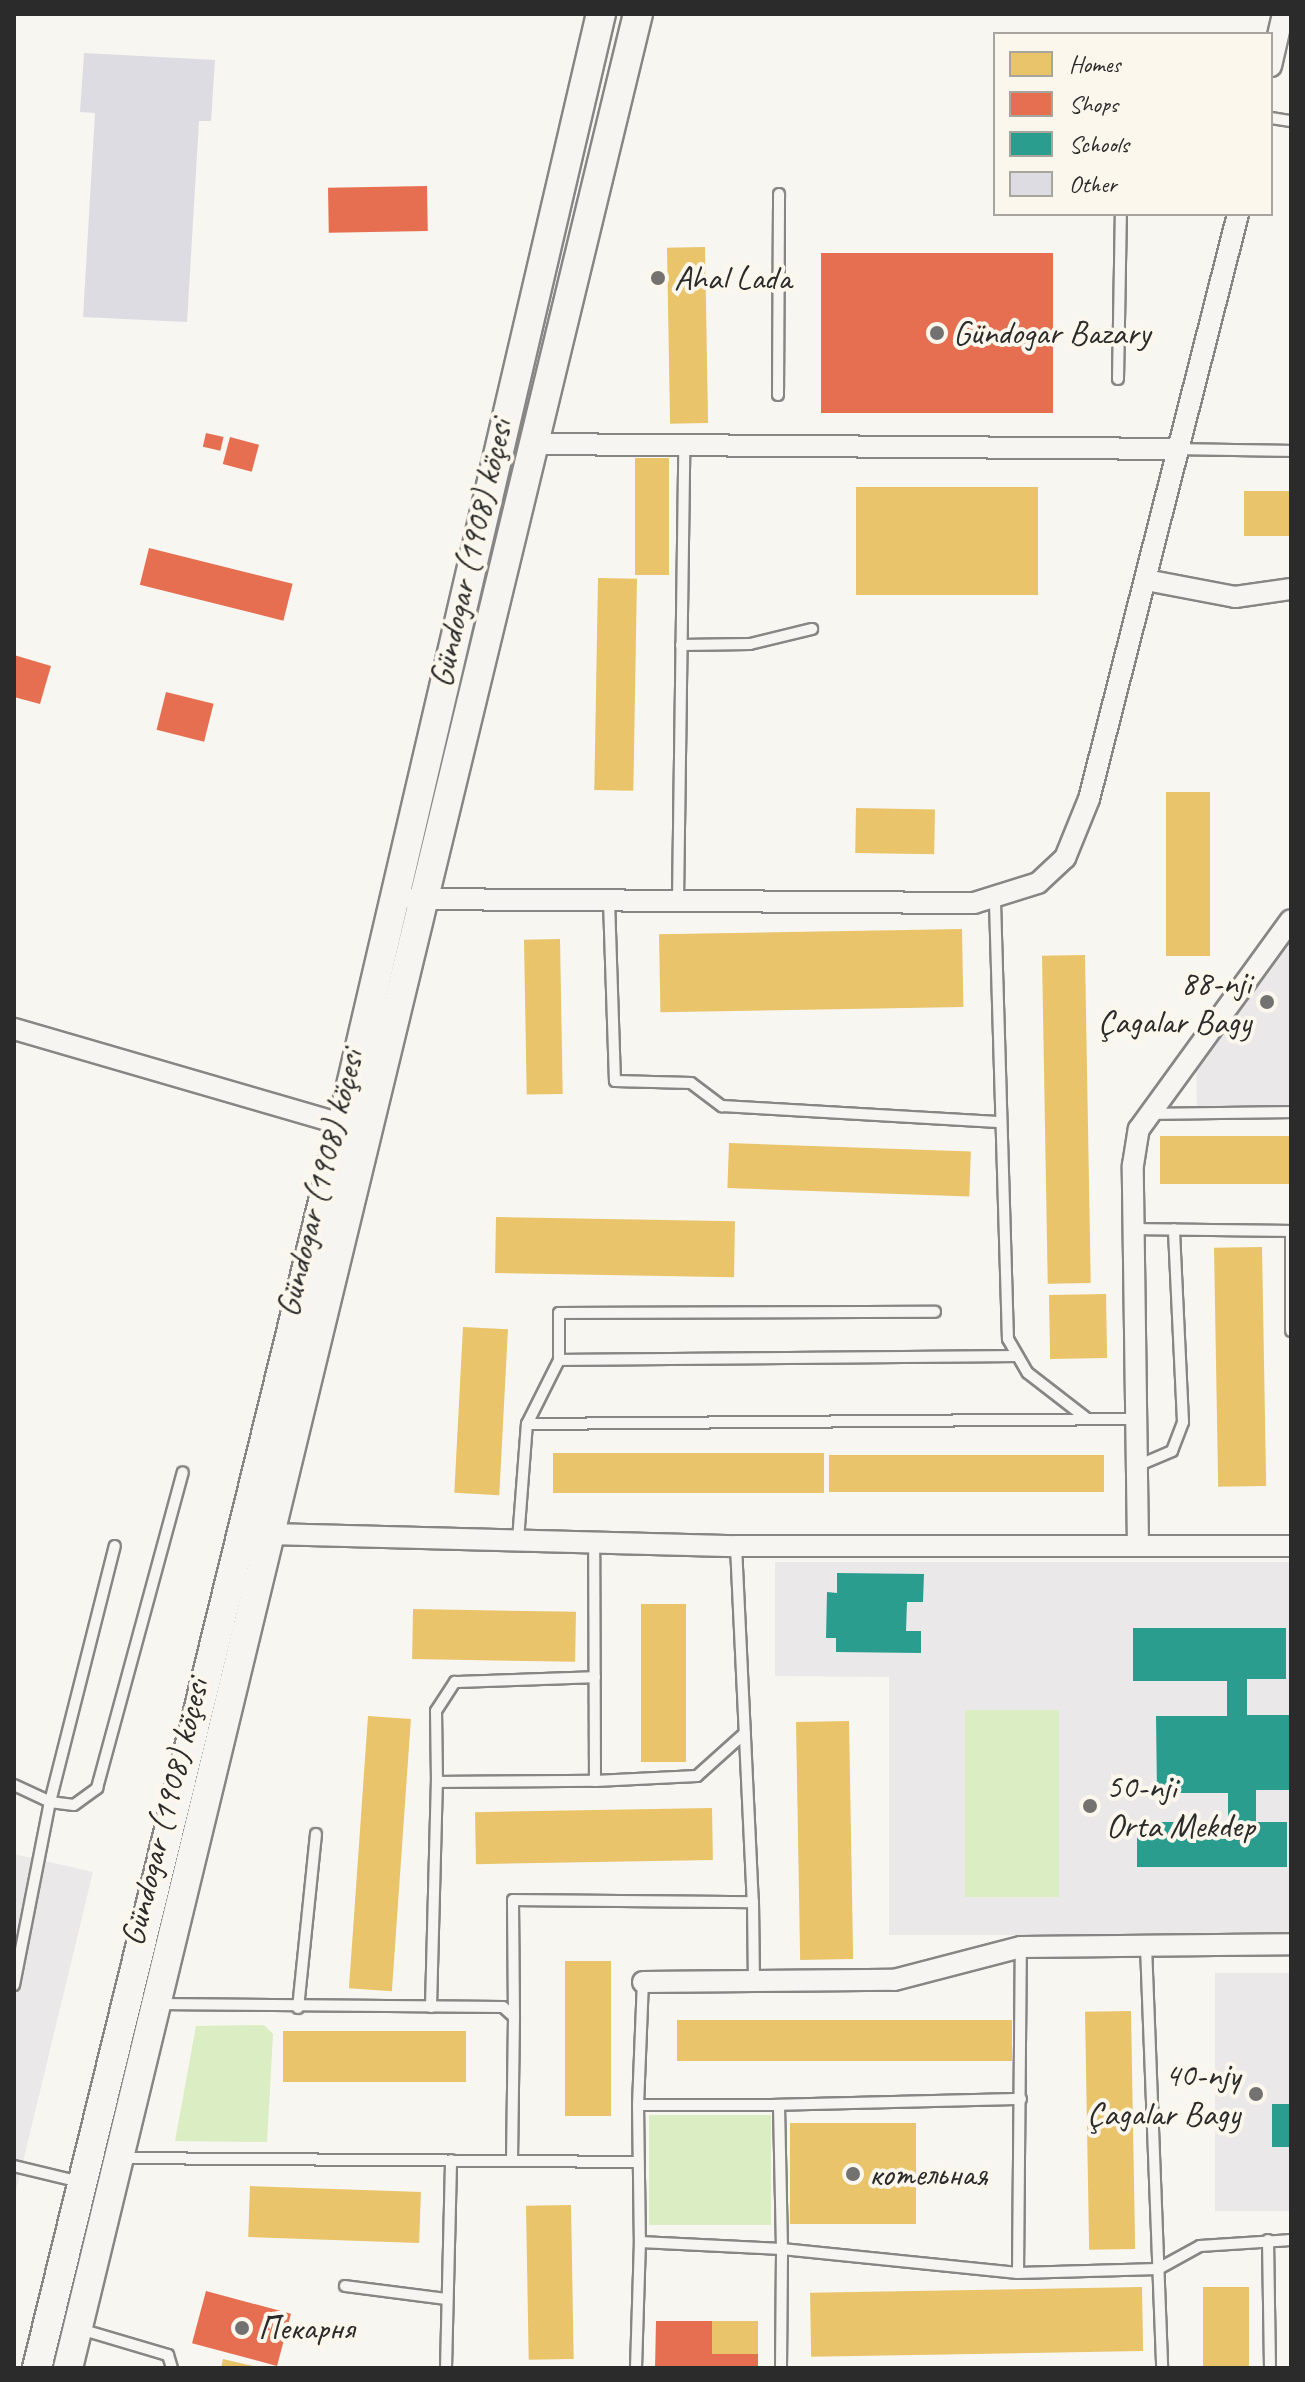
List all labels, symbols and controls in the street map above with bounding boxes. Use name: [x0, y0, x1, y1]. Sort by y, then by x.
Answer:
legend: [993, 32, 1273, 216]
text: Homes: [1069, 49, 1120, 79]
text: Shops: [1069, 89, 1118, 119]
text: Schools: [1069, 129, 1129, 159]
text: Other: [1069, 169, 1117, 199]
place label: Ahal Lada: [674, 258, 792, 298]
marker: Ahal Lada: [649, 269, 667, 287]
place label: Gündogar Bazary: [953, 313, 1150, 353]
marker: Gündogar Bazary: [928, 324, 946, 342]
street label: Gündogar (1908) köçesi: [419, 415, 521, 691]
place label: 88-nji Çagalar Bagy: [1098, 962, 1251, 1042]
marker: 88-nji Çagalar Bagy: [1258, 993, 1276, 1011]
street label: Gündogar (1908) köçesi: [266, 1045, 372, 1321]
street label: Gündogar (1908) köçesi: [111, 1674, 217, 1950]
place label: 50-nji Orta Mekdep: [1106, 1766, 1255, 1846]
marker: 50-nji Orta Mekdep: [1081, 1797, 1099, 1815]
place label: 40-njy Çagalar Bagy: [1087, 2054, 1240, 2134]
marker: 40-njy Çagalar Bagy: [1247, 2085, 1265, 2103]
place label: котельная: [869, 2154, 987, 2194]
marker: котельная: [844, 2165, 862, 2183]
place label: Пекарня: [258, 2308, 354, 2348]
marker: Пекарня: [233, 2319, 251, 2337]

